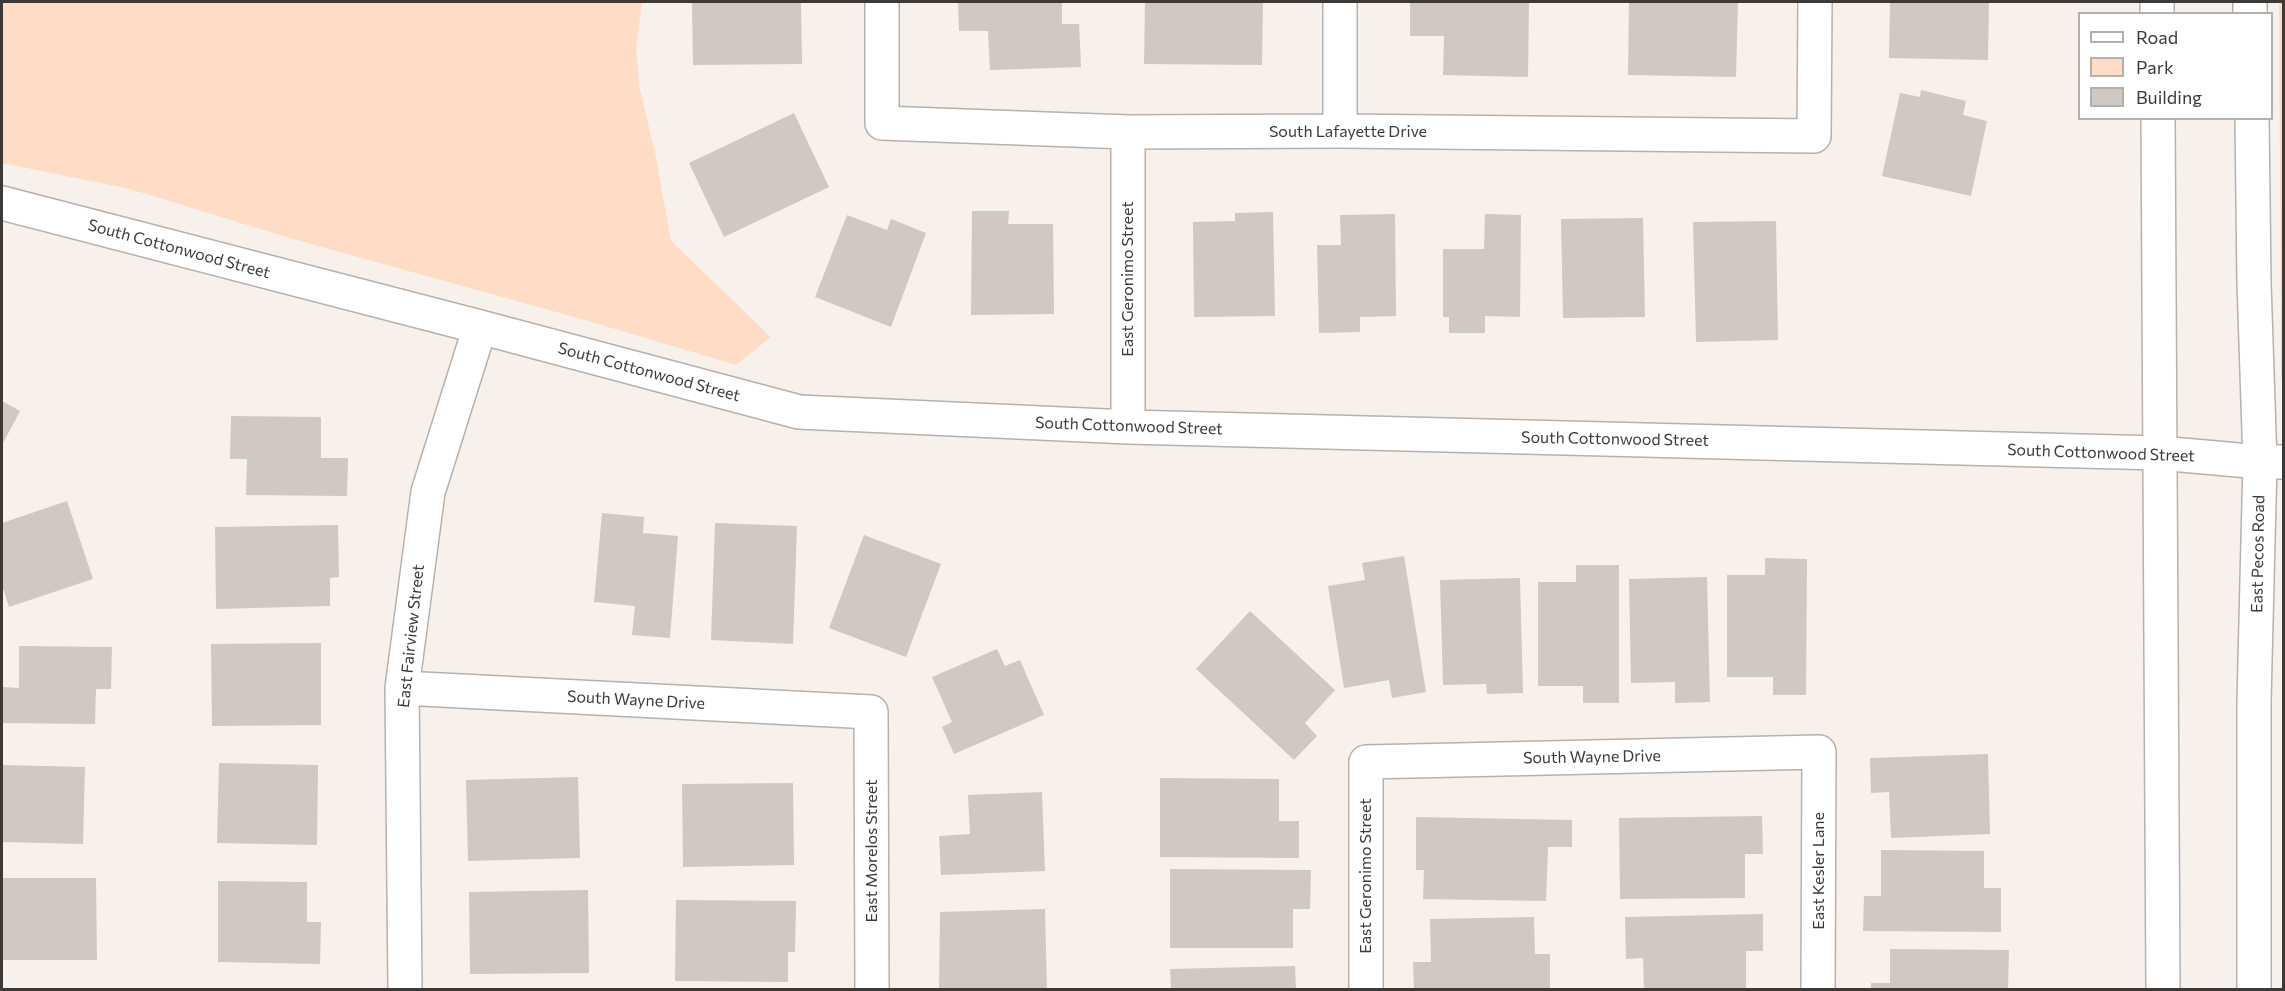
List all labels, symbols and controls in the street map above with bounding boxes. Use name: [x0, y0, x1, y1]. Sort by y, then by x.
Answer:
legend: [2078, 12, 2273, 120]
text: Road: [2136, 26, 2178, 48]
text: Park: [2136, 56, 2174, 78]
text: Building: [2136, 86, 2202, 108]
street label: South Lafayette Drive: [1269, 122, 1427, 142]
street label: East Geronimo Street: [1118, 201, 1138, 357]
street label: South Cottonwood Street: [86, 215, 272, 283]
street label: South Cottonwood Street: [556, 338, 742, 406]
street label: South Cottonwood Street: [1035, 413, 1223, 439]
street label: South Cottonwood Street: [1521, 428, 1709, 450]
street label: South Cottonwood Street: [2007, 440, 2195, 466]
street label: East Pecos Road: [2247, 495, 2269, 613]
street label: East Fairview Street: [394, 563, 428, 709]
street label: South Wayne Drive: [567, 687, 705, 713]
street label: South Wayne Drive: [1523, 746, 1661, 768]
street label: East Morelos Street: [862, 779, 882, 923]
street label: East Geronimo Street: [1356, 798, 1376, 954]
street label: East Kesler Lane: [1809, 812, 1829, 930]

